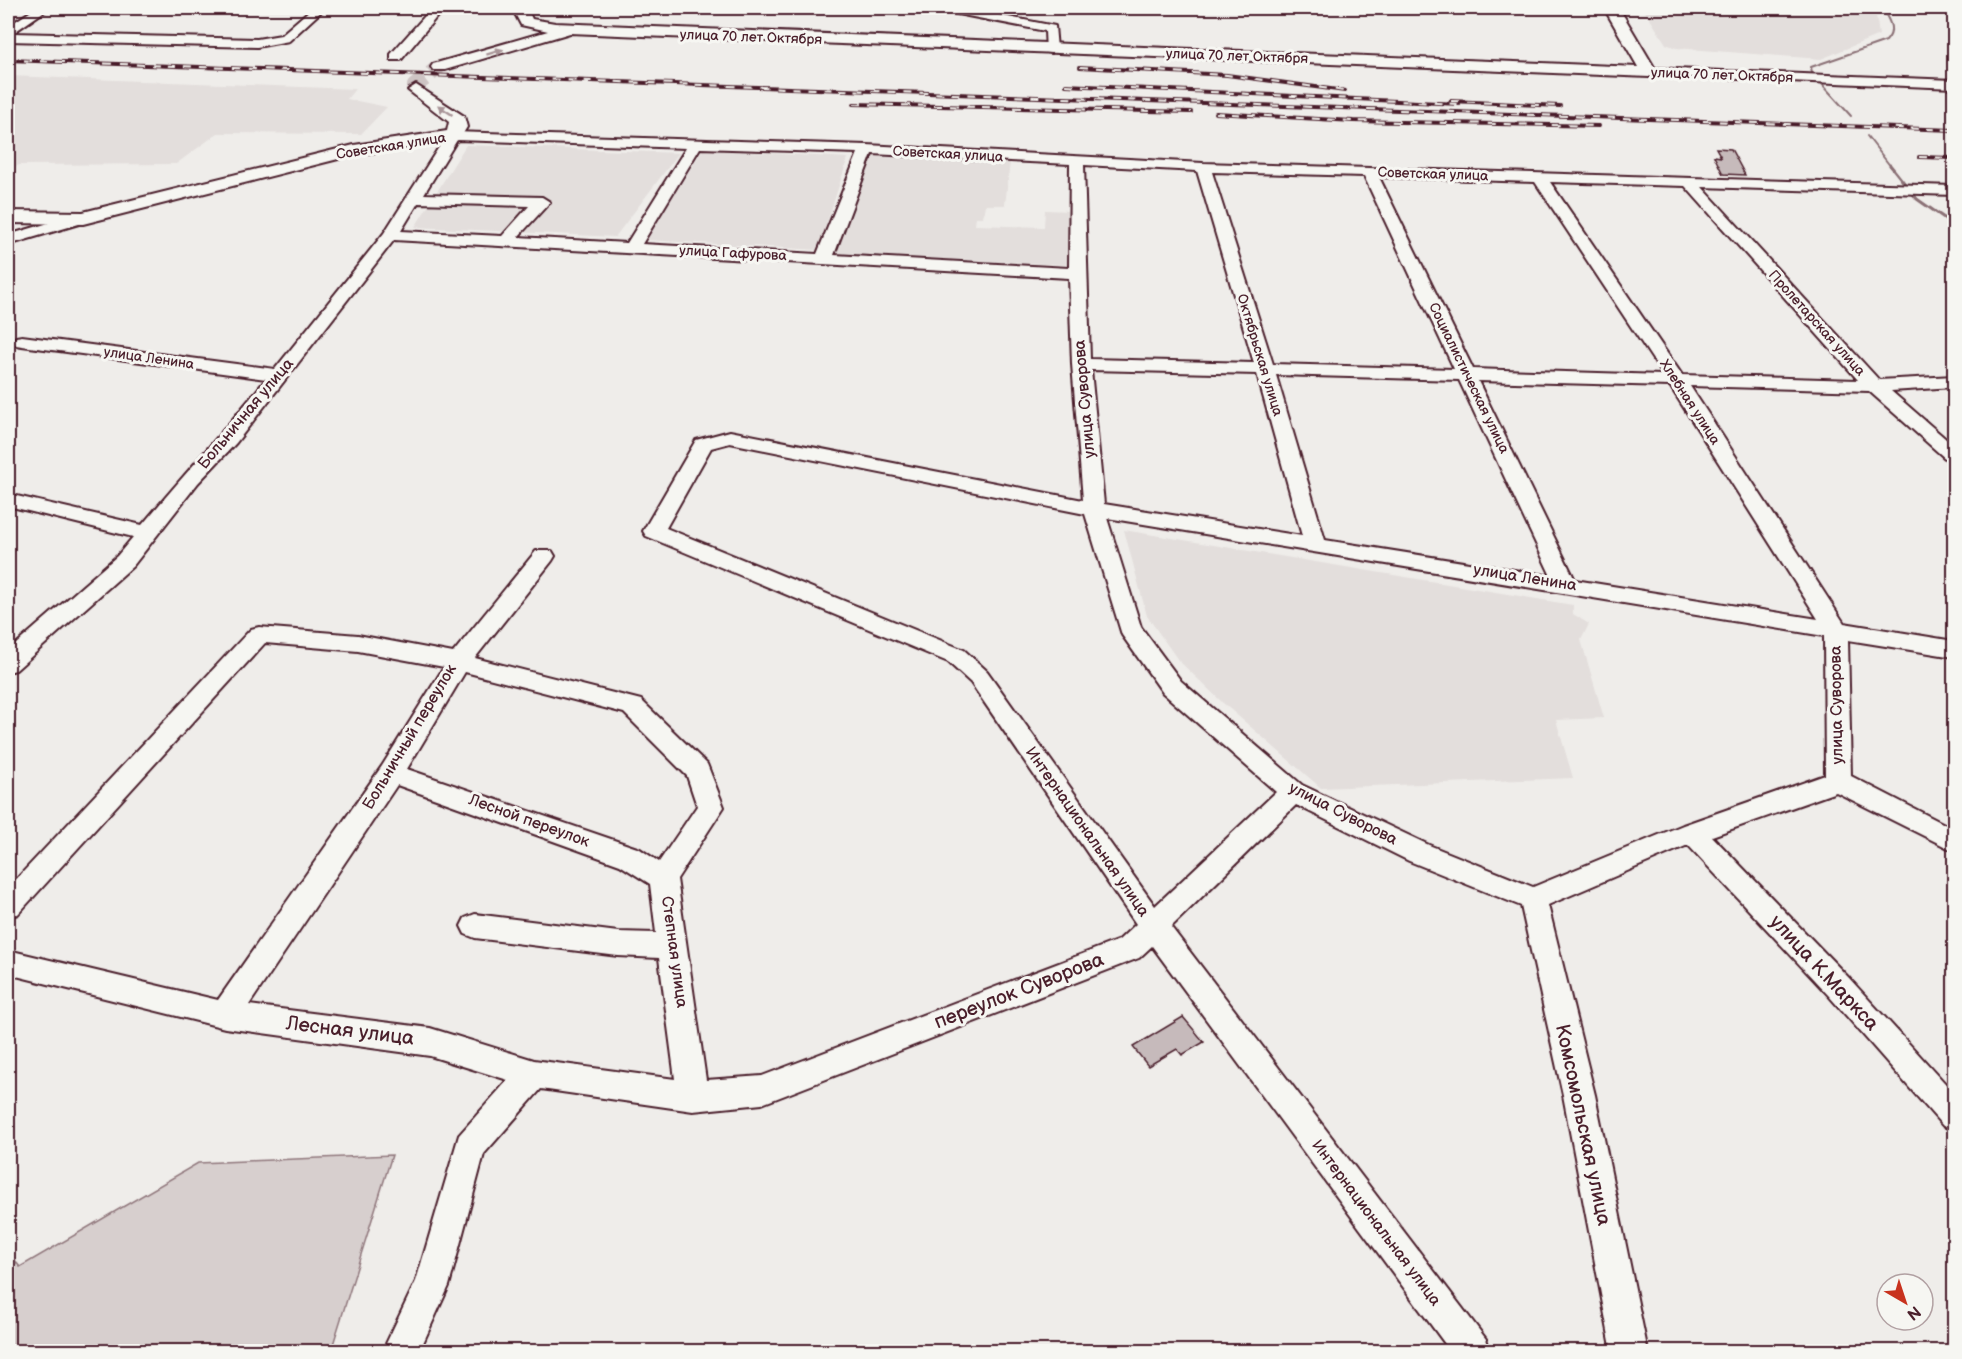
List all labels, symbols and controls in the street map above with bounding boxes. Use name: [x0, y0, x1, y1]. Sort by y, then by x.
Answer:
street label: улица 70 лет Октября: [680, 26, 823, 48]
street label: улица 70 лет Октября: [1166, 45, 1309, 67]
one-way arrow: [486, 46, 504, 56]
street label: улица 70 лет Октября: [1651, 64, 1794, 86]
one-way arrow: [436, 104, 453, 115]
street label: Советская улица: [335, 129, 448, 163]
street label: Советская улица: [892, 143, 1004, 165]
street label: Советская улица: [1377, 164, 1489, 184]
street label: улица Гафурова: [679, 242, 788, 264]
street label: Пролетарская улица: [1765, 267, 1869, 380]
street label: Октябрьская улица: [1233, 292, 1287, 419]
street label: Социалистическая улица: [1425, 300, 1513, 457]
street label: улица Суворова: [1070, 339, 1100, 459]
street label: улица Ленина: [103, 343, 196, 373]
street label: Больничная улица: [194, 354, 298, 473]
street label: Хлебная улица: [1656, 356, 1724, 448]
street label: улица Ленина: [1472, 560, 1578, 596]
street label: улица Суворова: [1826, 645, 1848, 765]
street label: Больничный переулок: [359, 661, 461, 813]
street label: Интернациональная улица: [1021, 743, 1153, 921]
street label: улица Суворова: [1286, 779, 1401, 850]
street label: Лесной переулок: [465, 790, 592, 852]
street label: Степная улица: [657, 895, 691, 1010]
street label: улица К.Маркса: [1764, 910, 1884, 1036]
street label: переулок Суворова: [931, 948, 1107, 1034]
street label: Лесная улица: [284, 1011, 415, 1051]
street label: Комсомольская улица: [1550, 1022, 1616, 1228]
street label: Интернациональная улица: [1307, 1136, 1445, 1310]
north arrow: [1875, 1272, 1935, 1332]
text: N: [1903, 1301, 1924, 1324]

